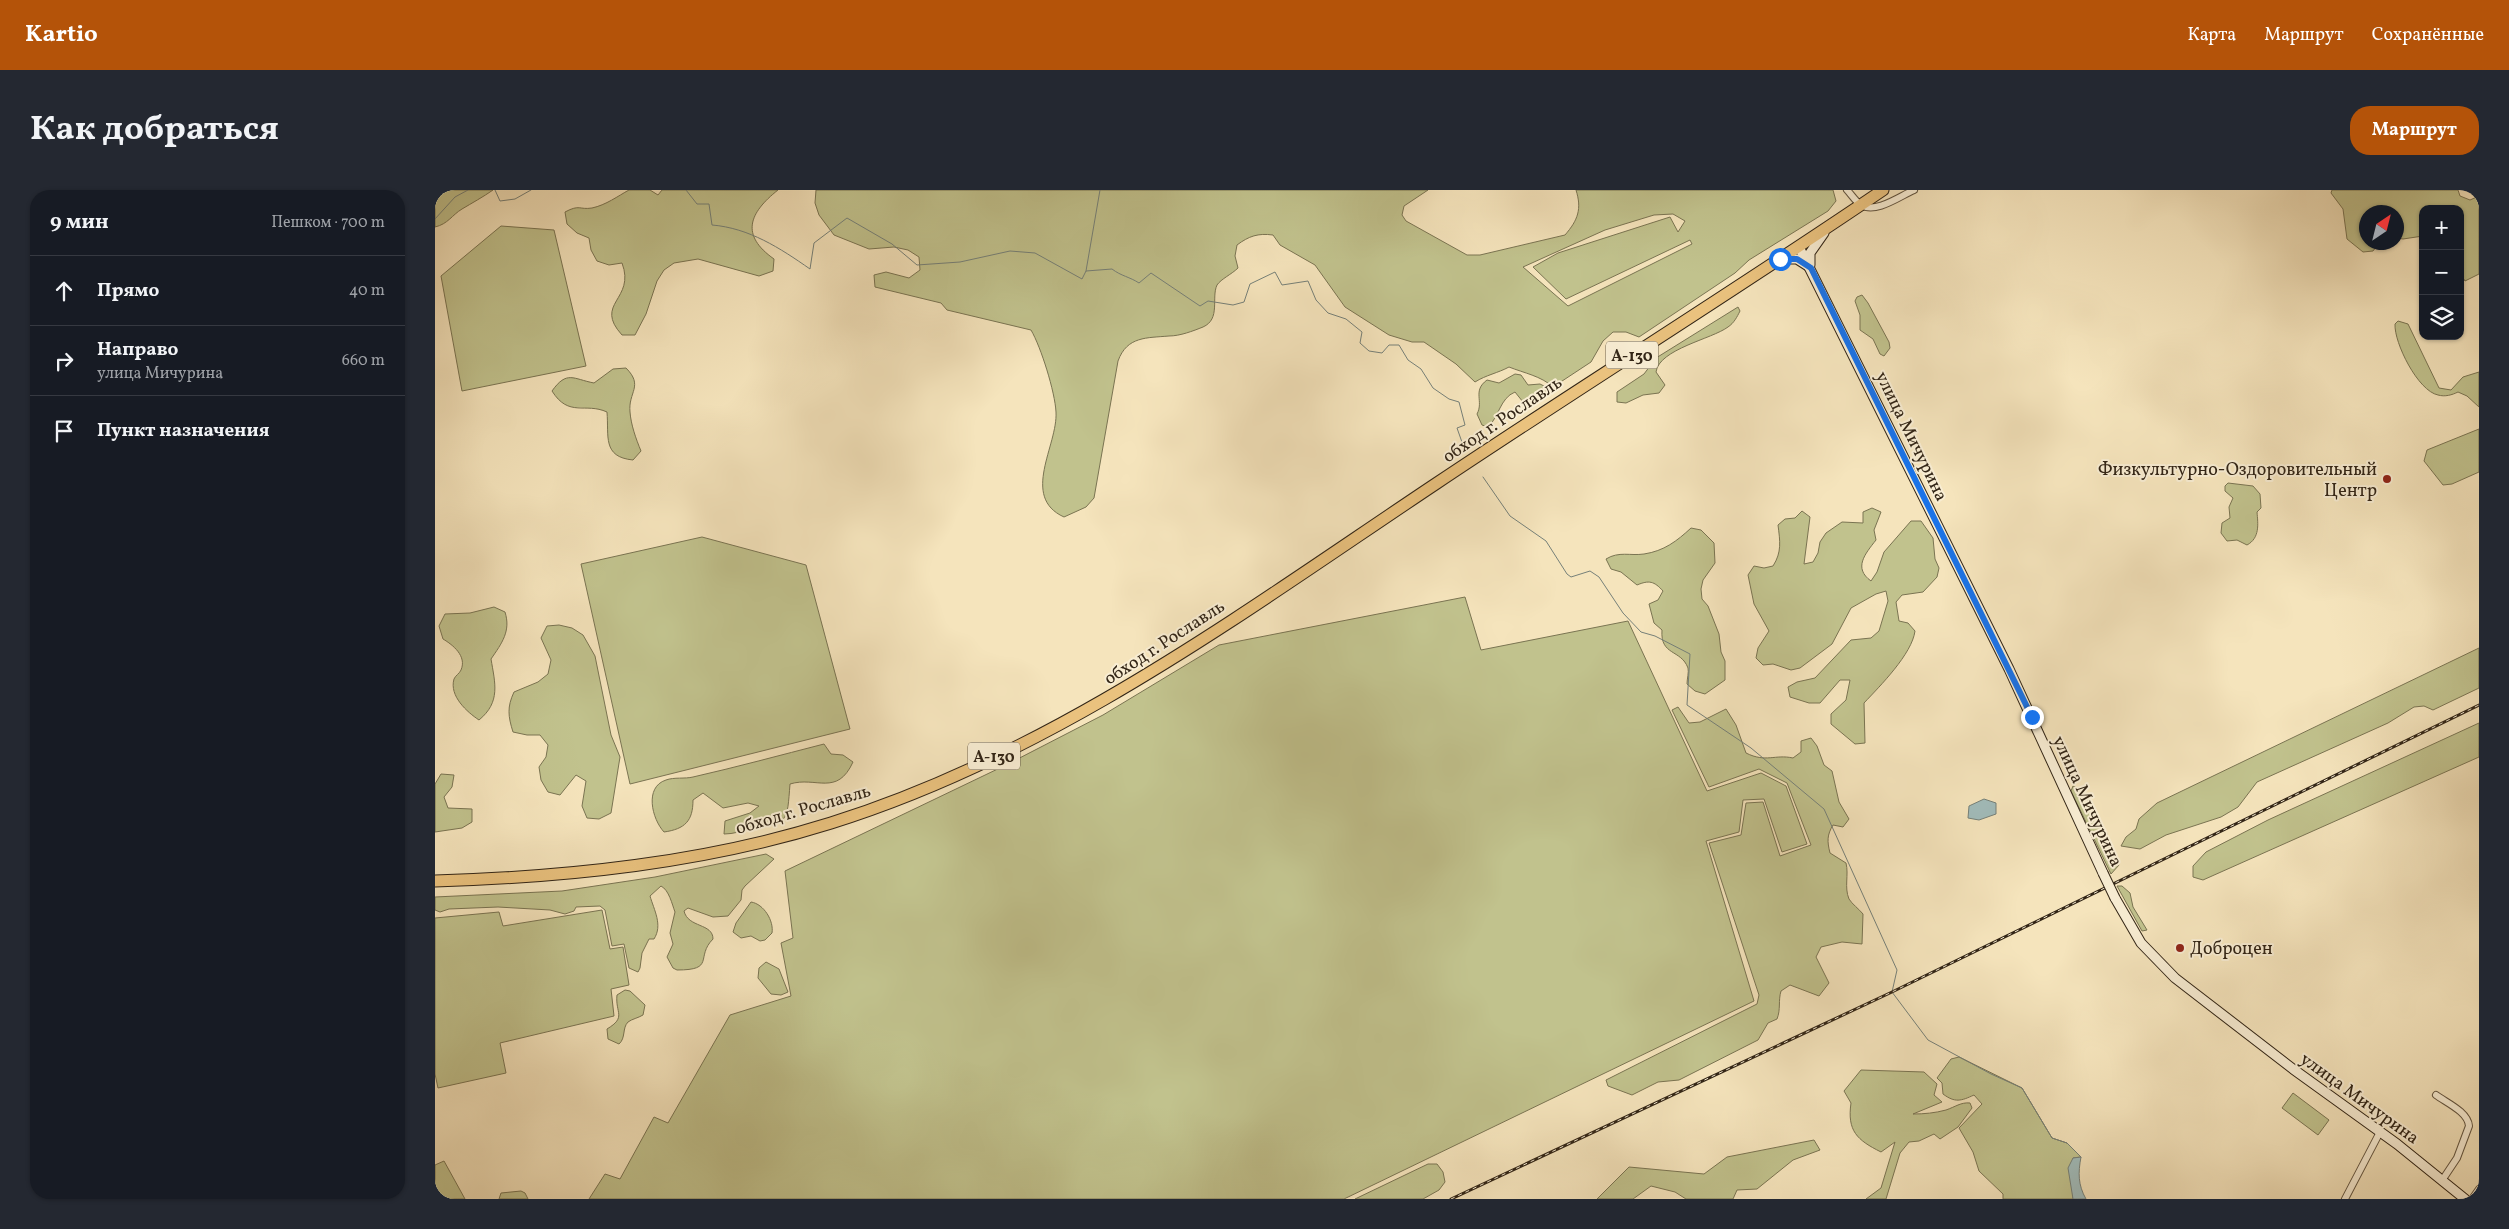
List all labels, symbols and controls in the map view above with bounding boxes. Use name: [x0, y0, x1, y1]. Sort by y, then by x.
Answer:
text: Kartio: [25, 18, 98, 52]
text: Карта: [2187, 23, 2236, 48]
text: Маршрут: [2264, 23, 2344, 48]
text: Сохранённые: [2372, 23, 2484, 48]
text: Как добраться: [30, 106, 279, 154]
button: Маршрут: [2350, 106, 2479, 155]
north arrow: [2359, 205, 2404, 250]
map controls: [2419, 205, 2464, 340]
button: +: [2419, 205, 2464, 250]
text: 9 мин: [50, 208, 109, 237]
text: Пешком · 700 m: [271, 212, 385, 234]
route start: [1769, 248, 1792, 271]
button: −: [2419, 250, 2464, 295]
icon: ahead: [50, 277, 78, 305]
text: Прямо: [97, 278, 159, 304]
text: 40 m: [349, 280, 385, 302]
button: layers: [2419, 295, 2464, 340]
text: Направо: [97, 337, 179, 363]
road number: А-130: [1606, 342, 1658, 368]
icon: right: [50, 347, 78, 375]
text: 660 m: [342, 350, 385, 372]
text: улица Мичурина: [97, 363, 223, 385]
street label: улица Мичурина: [1868, 367, 1953, 506]
street label: обход г. Рославль: [1438, 371, 1568, 470]
icon: arrive: [50, 417, 78, 445]
text: Пункт назначения: [97, 418, 270, 444]
place label: Физкультурно-Оздоровительный Центр: [2098, 458, 2377, 504]
marker: Физкультурно-Оздоровительный Центр: [2381, 473, 2393, 485]
street label: обход г. Рославль: [1099, 595, 1230, 692]
route end: [2021, 706, 2044, 729]
street label: улица Мичурина: [2045, 732, 2128, 871]
road number: А-130: [968, 742, 1020, 770]
street label: обход г. Рославль: [733, 779, 874, 842]
place label: Доброцен: [2190, 937, 2273, 962]
marker: Доброцен: [2174, 942, 2186, 954]
street label: улица Мичурина: [2294, 1047, 2424, 1151]

